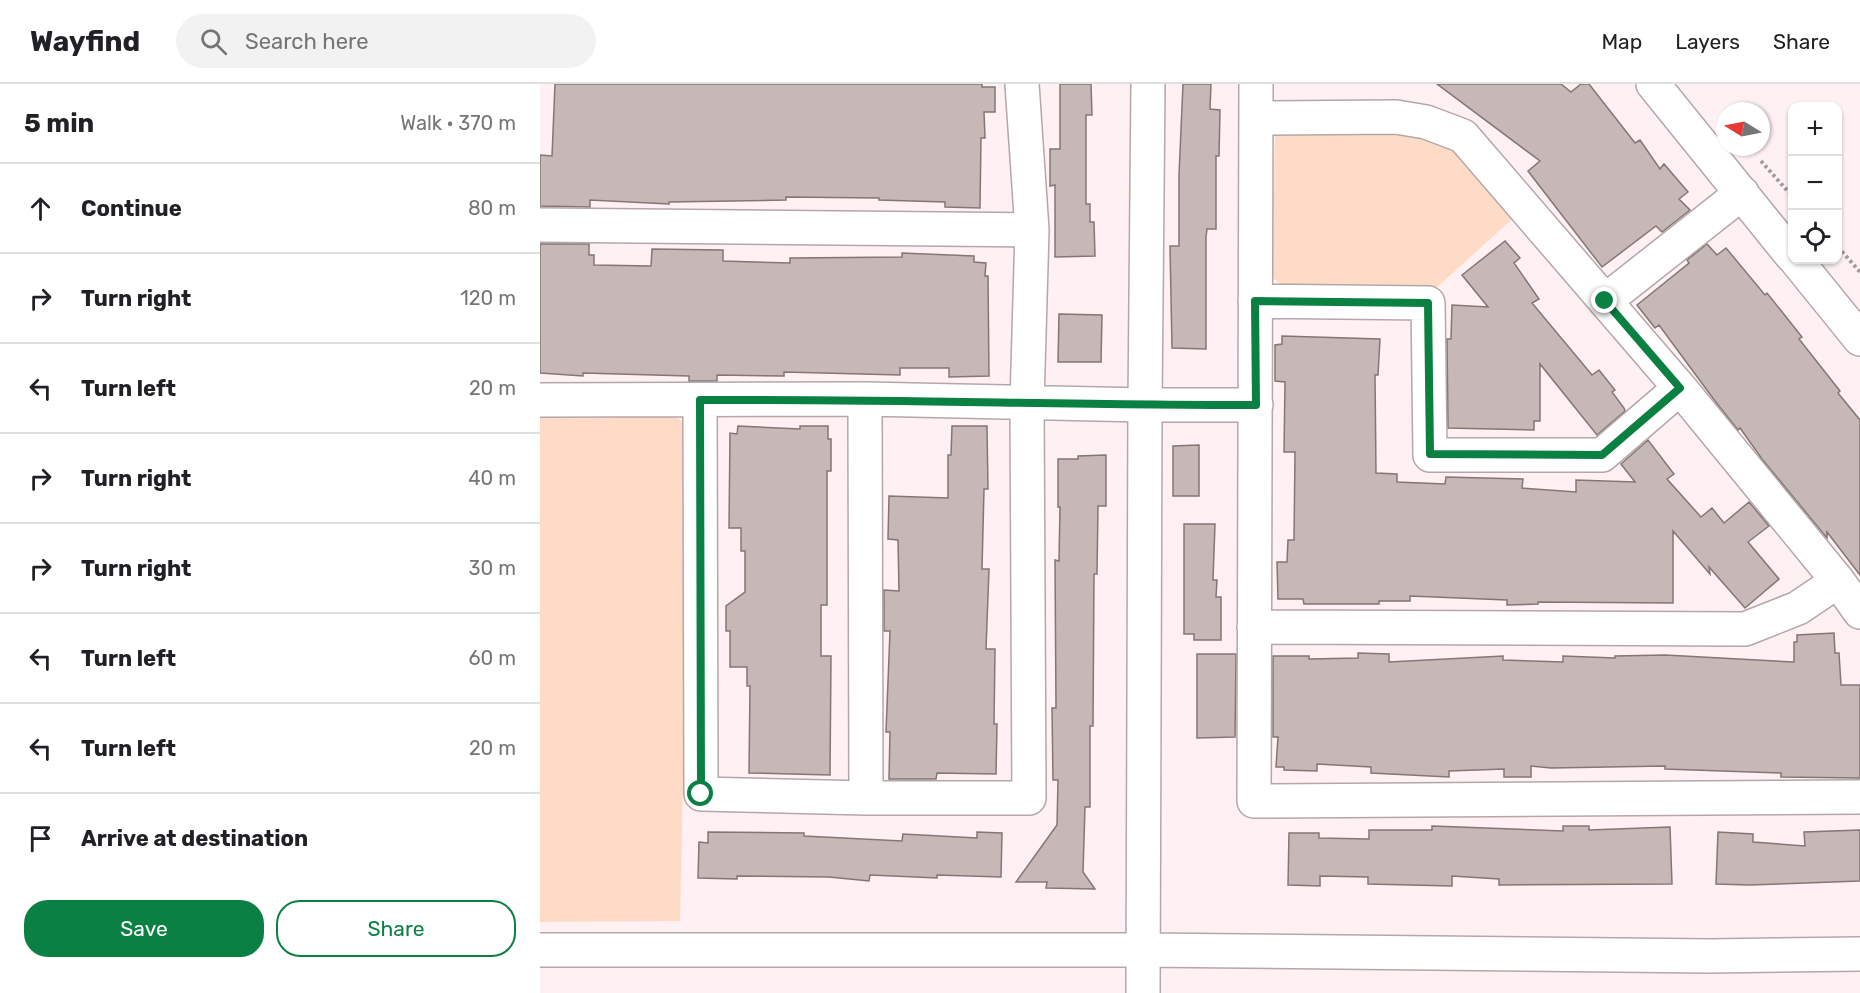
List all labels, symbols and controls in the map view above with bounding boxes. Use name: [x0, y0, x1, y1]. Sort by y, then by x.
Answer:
search box: [176, 14, 596, 68]
text: Wayfind: [30, 25, 140, 58]
icon: search: [197, 25, 230, 58]
text: Search here: [245, 28, 369, 55]
text: Map: [1601, 29, 1642, 54]
text: Layers: [1675, 29, 1740, 54]
text: Share: [1773, 29, 1830, 54]
north arrow: [1716, 102, 1770, 156]
map controls: [1788, 102, 1842, 264]
button: +: [1788, 102, 1842, 156]
text: 5 min: [24, 108, 94, 139]
text: Walk · 370 m: [400, 111, 516, 135]
button: −: [1788, 156, 1842, 210]
icon: ahead: [24, 192, 57, 225]
text: Continue: [81, 195, 182, 222]
text: 80 m: [468, 196, 516, 220]
button: locate: [1788, 210, 1842, 264]
icon: right: [24, 282, 57, 315]
text: Turn right: [81, 285, 191, 312]
text: 120 m: [460, 286, 516, 310]
route end: [1591, 287, 1617, 313]
icon: left: [24, 372, 57, 405]
text: Turn left: [81, 375, 176, 402]
text: 20 m: [469, 376, 516, 400]
icon: right: [24, 462, 57, 495]
text: Turn right: [81, 465, 191, 492]
text: 40 m: [468, 466, 516, 490]
icon: right: [24, 552, 57, 585]
text: Turn right: [81, 555, 191, 582]
text: 30 m: [469, 556, 516, 580]
icon: left: [24, 642, 57, 675]
text: Turn left: [81, 645, 176, 672]
text: 60 m: [469, 646, 516, 670]
icon: left: [24, 732, 57, 765]
text: Turn left: [81, 735, 176, 762]
text: 20 m: [469, 736, 516, 760]
route start: [687, 780, 713, 806]
icon: arrive: [24, 822, 57, 855]
text: Arrive at destination: [81, 825, 308, 852]
button: Save: [24, 900, 264, 957]
button: Share: [276, 900, 516, 957]

